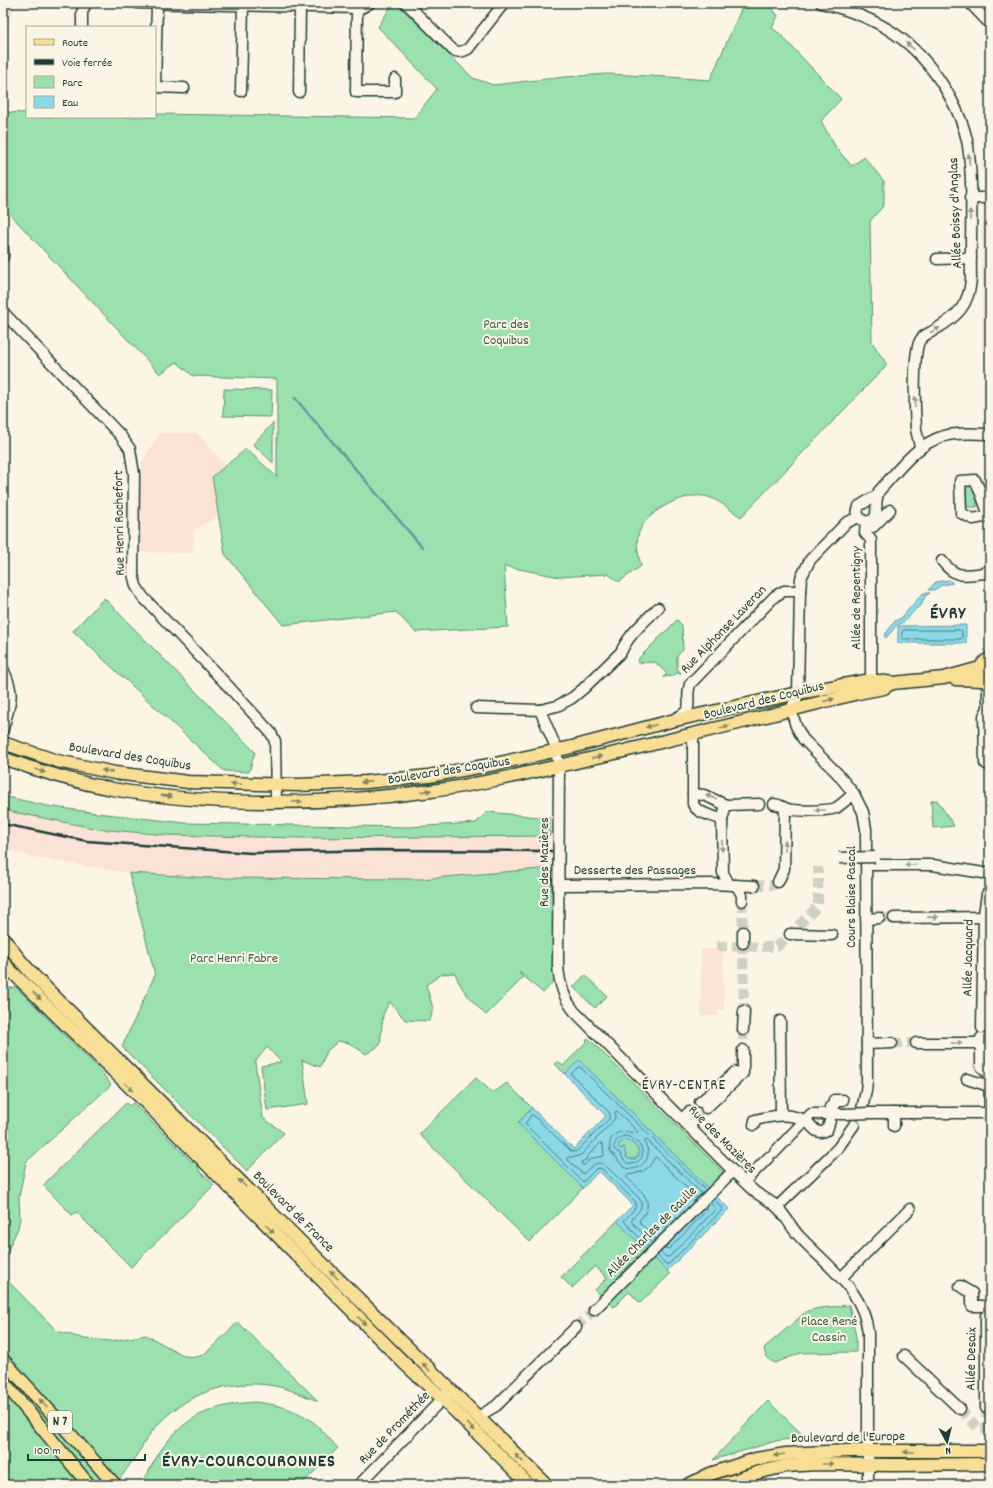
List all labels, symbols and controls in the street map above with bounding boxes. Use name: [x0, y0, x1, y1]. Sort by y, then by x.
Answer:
legend: [26, 26, 156, 118]
text: Route: [62, 35, 88, 52]
one-way arrow: [905, 42, 916, 51]
text: Voie ferrée: [62, 55, 112, 72]
text: Parc: [62, 75, 83, 92]
text: Eau: [62, 95, 78, 112]
one-way arrow: [966, 153, 972, 165]
street label: Allée Boissy d'Anglas: [944, 157, 968, 269]
one-way arrow: [967, 208, 973, 221]
park label: Parc des Coquibus: [483, 315, 529, 351]
one-way arrow: [929, 326, 941, 333]
one-way arrow: [912, 396, 919, 408]
street label: Rue Henri Rochefort: [109, 470, 131, 576]
street label: Allée de Repentigny: [847, 546, 867, 650]
street label: Rue Alphonse Laveran: [676, 581, 772, 679]
district label: ÉVRY: [930, 602, 967, 627]
street label: Boulevard des Coquibus: [702, 676, 826, 726]
one-way arrow: [823, 697, 835, 703]
one-way arrow: [645, 723, 657, 729]
one-way arrow: [718, 723, 730, 729]
street label: Boulevard des Coquibus: [67, 737, 193, 777]
street label: Boulevard des Coquibus: [386, 751, 512, 791]
one-way arrow: [591, 753, 603, 759]
one-way arrow: [34, 768, 46, 774]
one-way arrow: [101, 768, 113, 774]
one-way arrow: [360, 778, 372, 785]
one-way arrow: [230, 781, 242, 788]
one-way arrow: [420, 788, 432, 795]
one-way arrow: [161, 793, 173, 799]
one-way arrow: [704, 794, 716, 800]
one-way arrow: [291, 799, 304, 805]
one-way arrow: [813, 807, 826, 813]
street label: Rue des Mazières: [535, 817, 555, 907]
one-way arrow: [719, 840, 725, 853]
one-way arrow: [781, 840, 788, 852]
street label: Cours Blaise Pascal: [842, 845, 862, 948]
street label: Desserte des Passages: [574, 861, 696, 881]
one-way arrow: [903, 862, 916, 868]
one-way arrow: [927, 914, 939, 921]
street label: Allée Jacquard: [958, 919, 980, 997]
park label: Parc Henri Fabre: [190, 949, 278, 969]
one-way arrow: [32, 991, 42, 1001]
one-way arrow: [951, 1040, 964, 1046]
district label: ÉVRY-CENTRE: [642, 1075, 726, 1097]
one-way arrow: [125, 1082, 134, 1092]
street label: Rue des Mazières: [683, 1101, 761, 1179]
street label: Boulevard de France: [248, 1167, 338, 1257]
one-way arrow: [238, 1178, 247, 1188]
street label: Allée Charles de Gaulle: [602, 1182, 702, 1282]
one-way arrow: [265, 1224, 275, 1234]
one-way arrow: [329, 1270, 339, 1280]
park label: Place René Cassin: [801, 1312, 857, 1348]
one-way arrow: [357, 1316, 367, 1326]
street label: Allée Desaix: [961, 1327, 983, 1391]
one-way arrow: [421, 1362, 431, 1372]
street label: Rue de Prométhée: [355, 1387, 435, 1469]
one-way arrow: [38, 1398, 47, 1408]
road number: N 7: [48, 1411, 72, 1433]
one-way arrow: [466, 1422, 476, 1432]
north arrow: [927, 1422, 967, 1462]
street label: Boulevard de l'Europe: [791, 1427, 905, 1449]
scale bar: [28, 1436, 145, 1462]
text: N: [944, 1442, 952, 1458]
text: 100 m: [34, 1443, 61, 1460]
one-way arrow: [903, 1448, 915, 1455]
district label: ÉVRY-COURCOURONNES: [162, 1450, 336, 1475]
one-way arrow: [773, 1452, 785, 1458]
one-way arrow: [514, 1453, 524, 1463]
one-way arrow: [822, 1461, 835, 1467]

